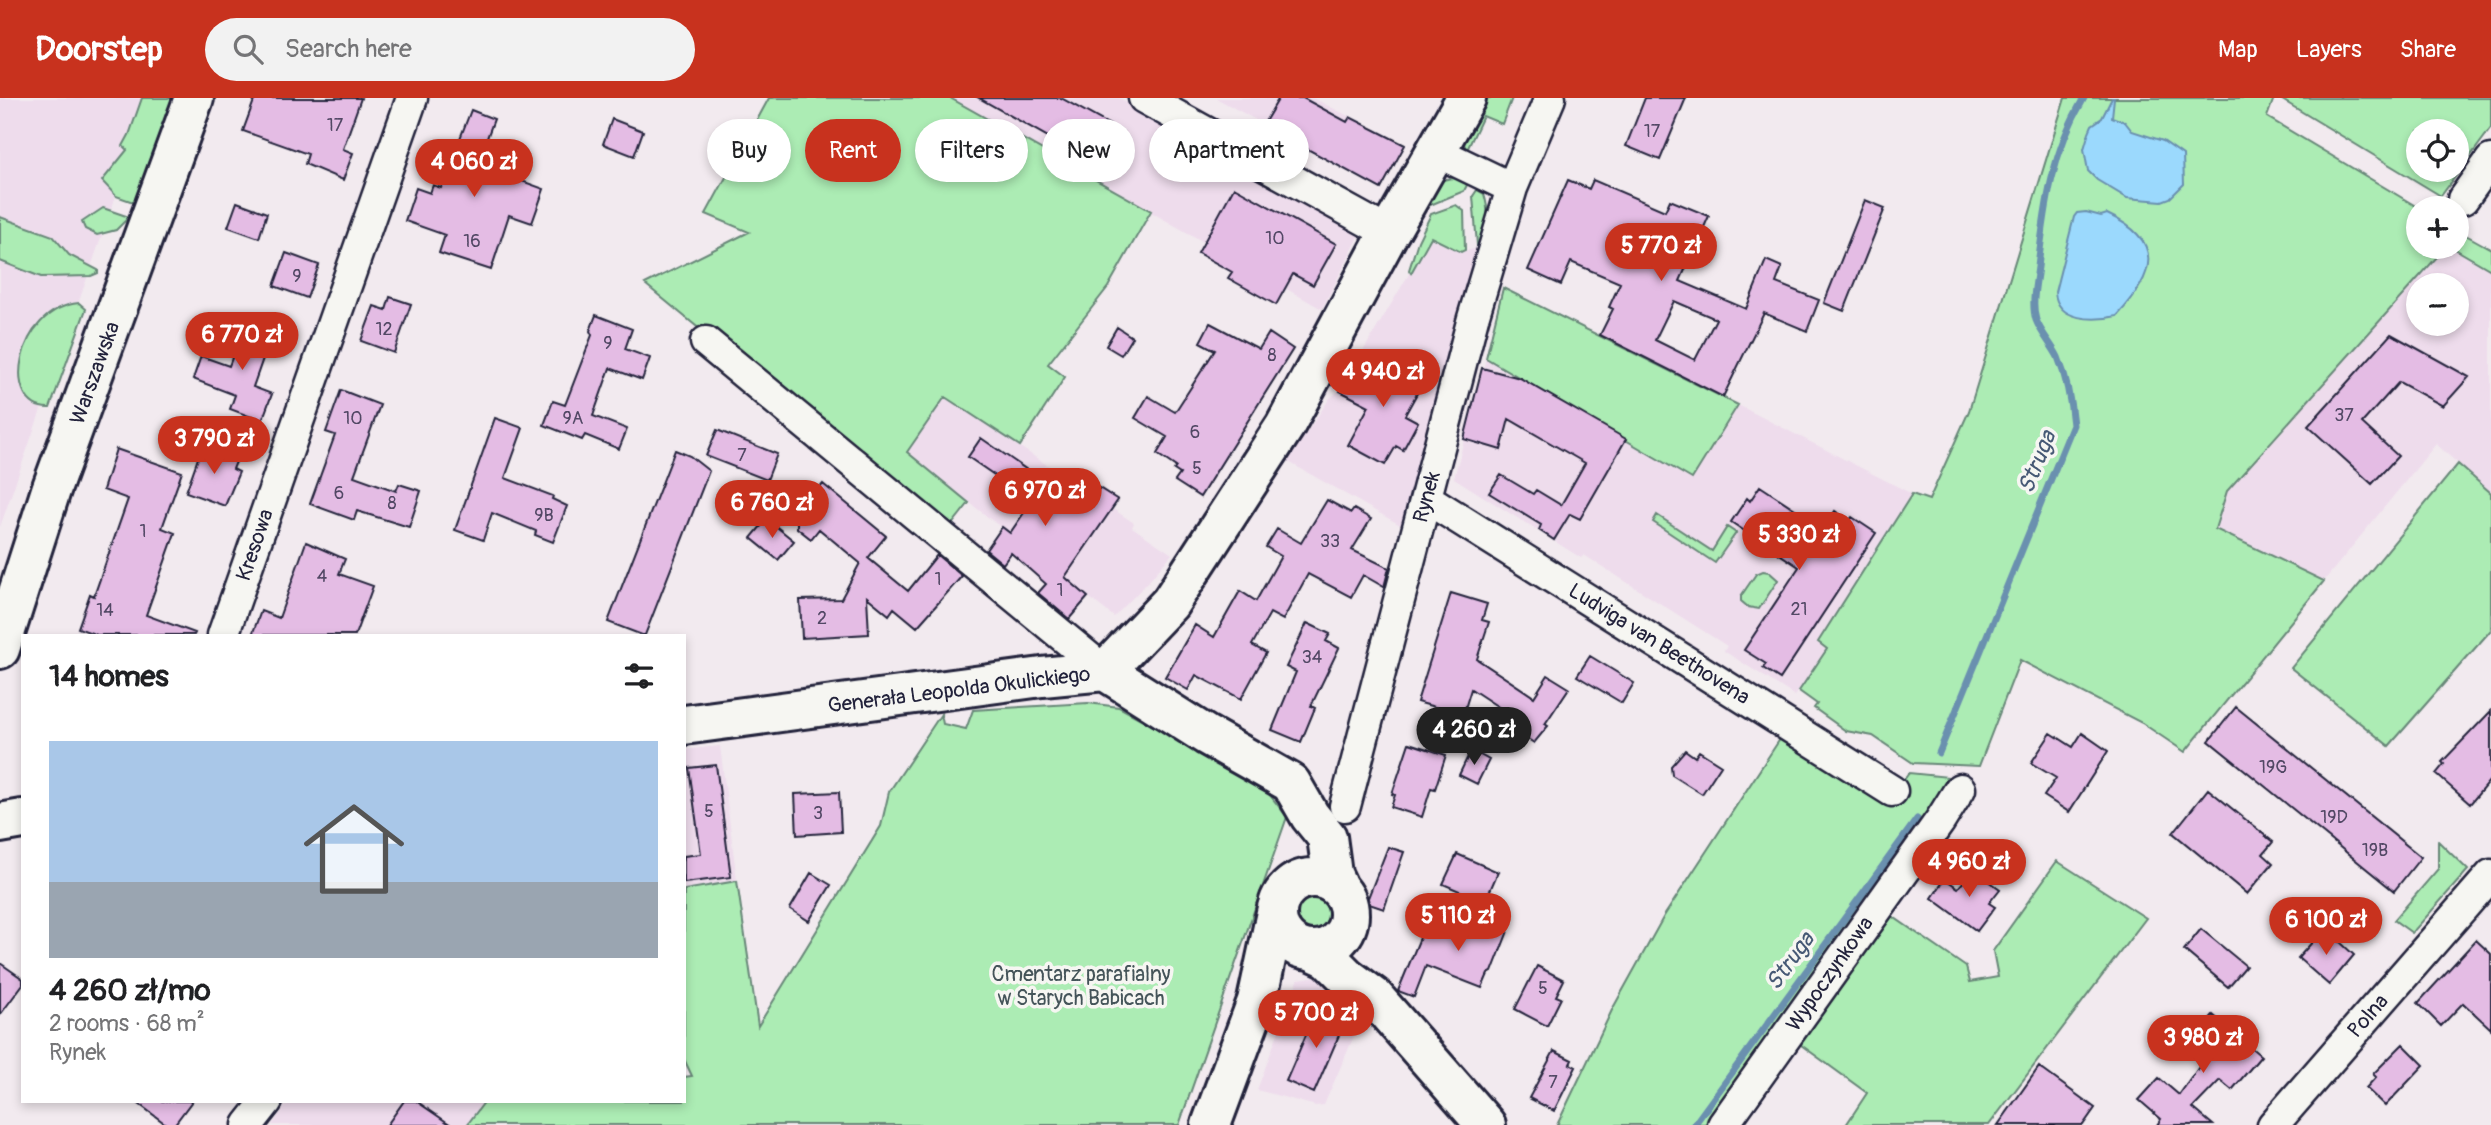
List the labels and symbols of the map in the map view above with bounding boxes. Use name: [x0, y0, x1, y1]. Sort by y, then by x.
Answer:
house number: 17: [327, 114, 344, 137]
house number: 17: [1644, 120, 1661, 143]
pin: 4 060 zł: [402, 140, 546, 199]
pin: 5 770 zł: [1589, 223, 1733, 283]
house number: 10: [1265, 227, 1285, 250]
house number: 16: [463, 230, 481, 253]
house number: 9: [292, 265, 302, 288]
pin: 6 770 zł: [170, 313, 314, 372]
street label: Warszawska: [64, 318, 126, 428]
house number: 12: [375, 318, 393, 341]
house number: 9: [603, 332, 613, 355]
house number: 8: [1267, 344, 1277, 367]
pin: 4 940 zł: [1311, 350, 1455, 409]
house number: 37: [2334, 404, 2354, 427]
house number: 10: [343, 407, 363, 430]
house number: 9A: [563, 407, 584, 430]
pin: 3 790 zł: [142, 416, 286, 476]
house number: 6: [1190, 421, 1200, 444]
water label: Struga: [2011, 425, 2063, 497]
house number: 7: [737, 444, 747, 467]
house number: 5: [1192, 457, 1202, 480]
pin: 6 970 zł: [973, 468, 1117, 528]
street label: Rynek: [1407, 468, 1447, 526]
pin: 6 760 zł: [700, 480, 844, 540]
house number: 6: [334, 482, 344, 505]
house number: 8: [387, 492, 397, 515]
house number: 9B: [534, 504, 554, 527]
street label: Kresowa: [230, 505, 280, 585]
pin: 5 330 zł: [1727, 512, 1871, 572]
house number: 1: [139, 520, 147, 543]
house number: 33: [1320, 530, 1340, 553]
house number: 4: [317, 565, 328, 588]
house number: 1: [934, 568, 942, 591]
street label: Ludviga van Beethovena: [1563, 577, 1755, 711]
house number: 1: [1056, 579, 1064, 602]
house number: 21: [1790, 598, 1808, 621]
house number: 14: [96, 599, 114, 622]
house number: 2: [817, 607, 827, 630]
house number: 34: [1302, 646, 1323, 669]
street label: Generała Leopolda Okulickiego: [826, 661, 1092, 719]
pin: 4 260 zł: [1402, 708, 1546, 767]
house number: 19G: [2259, 756, 2287, 779]
house number: 5: [704, 800, 714, 823]
house number: 3: [813, 802, 823, 825]
house number: 19D: [2320, 806, 2348, 829]
house number: 19B: [2362, 839, 2388, 862]
pin: 4 960 zł: [1897, 840, 2041, 899]
pin: 5 110 zł: [1386, 894, 1530, 953]
pin: 6 100 zł: [2254, 898, 2398, 957]
street label: Wypoczynkowa: [1780, 911, 1880, 1037]
water label: Struga: [1759, 925, 1822, 996]
park label: Cmentarz parafialny w Starych Babicach: [992, 961, 1170, 1012]
house number: 5: [1538, 977, 1548, 1000]
street label: Polna: [2342, 988, 2394, 1044]
pin: 5 700 zł: [1244, 990, 1388, 1050]
pin: 3 980 zł: [2131, 1016, 2275, 1075]
house number: 7: [1548, 1071, 1558, 1094]

